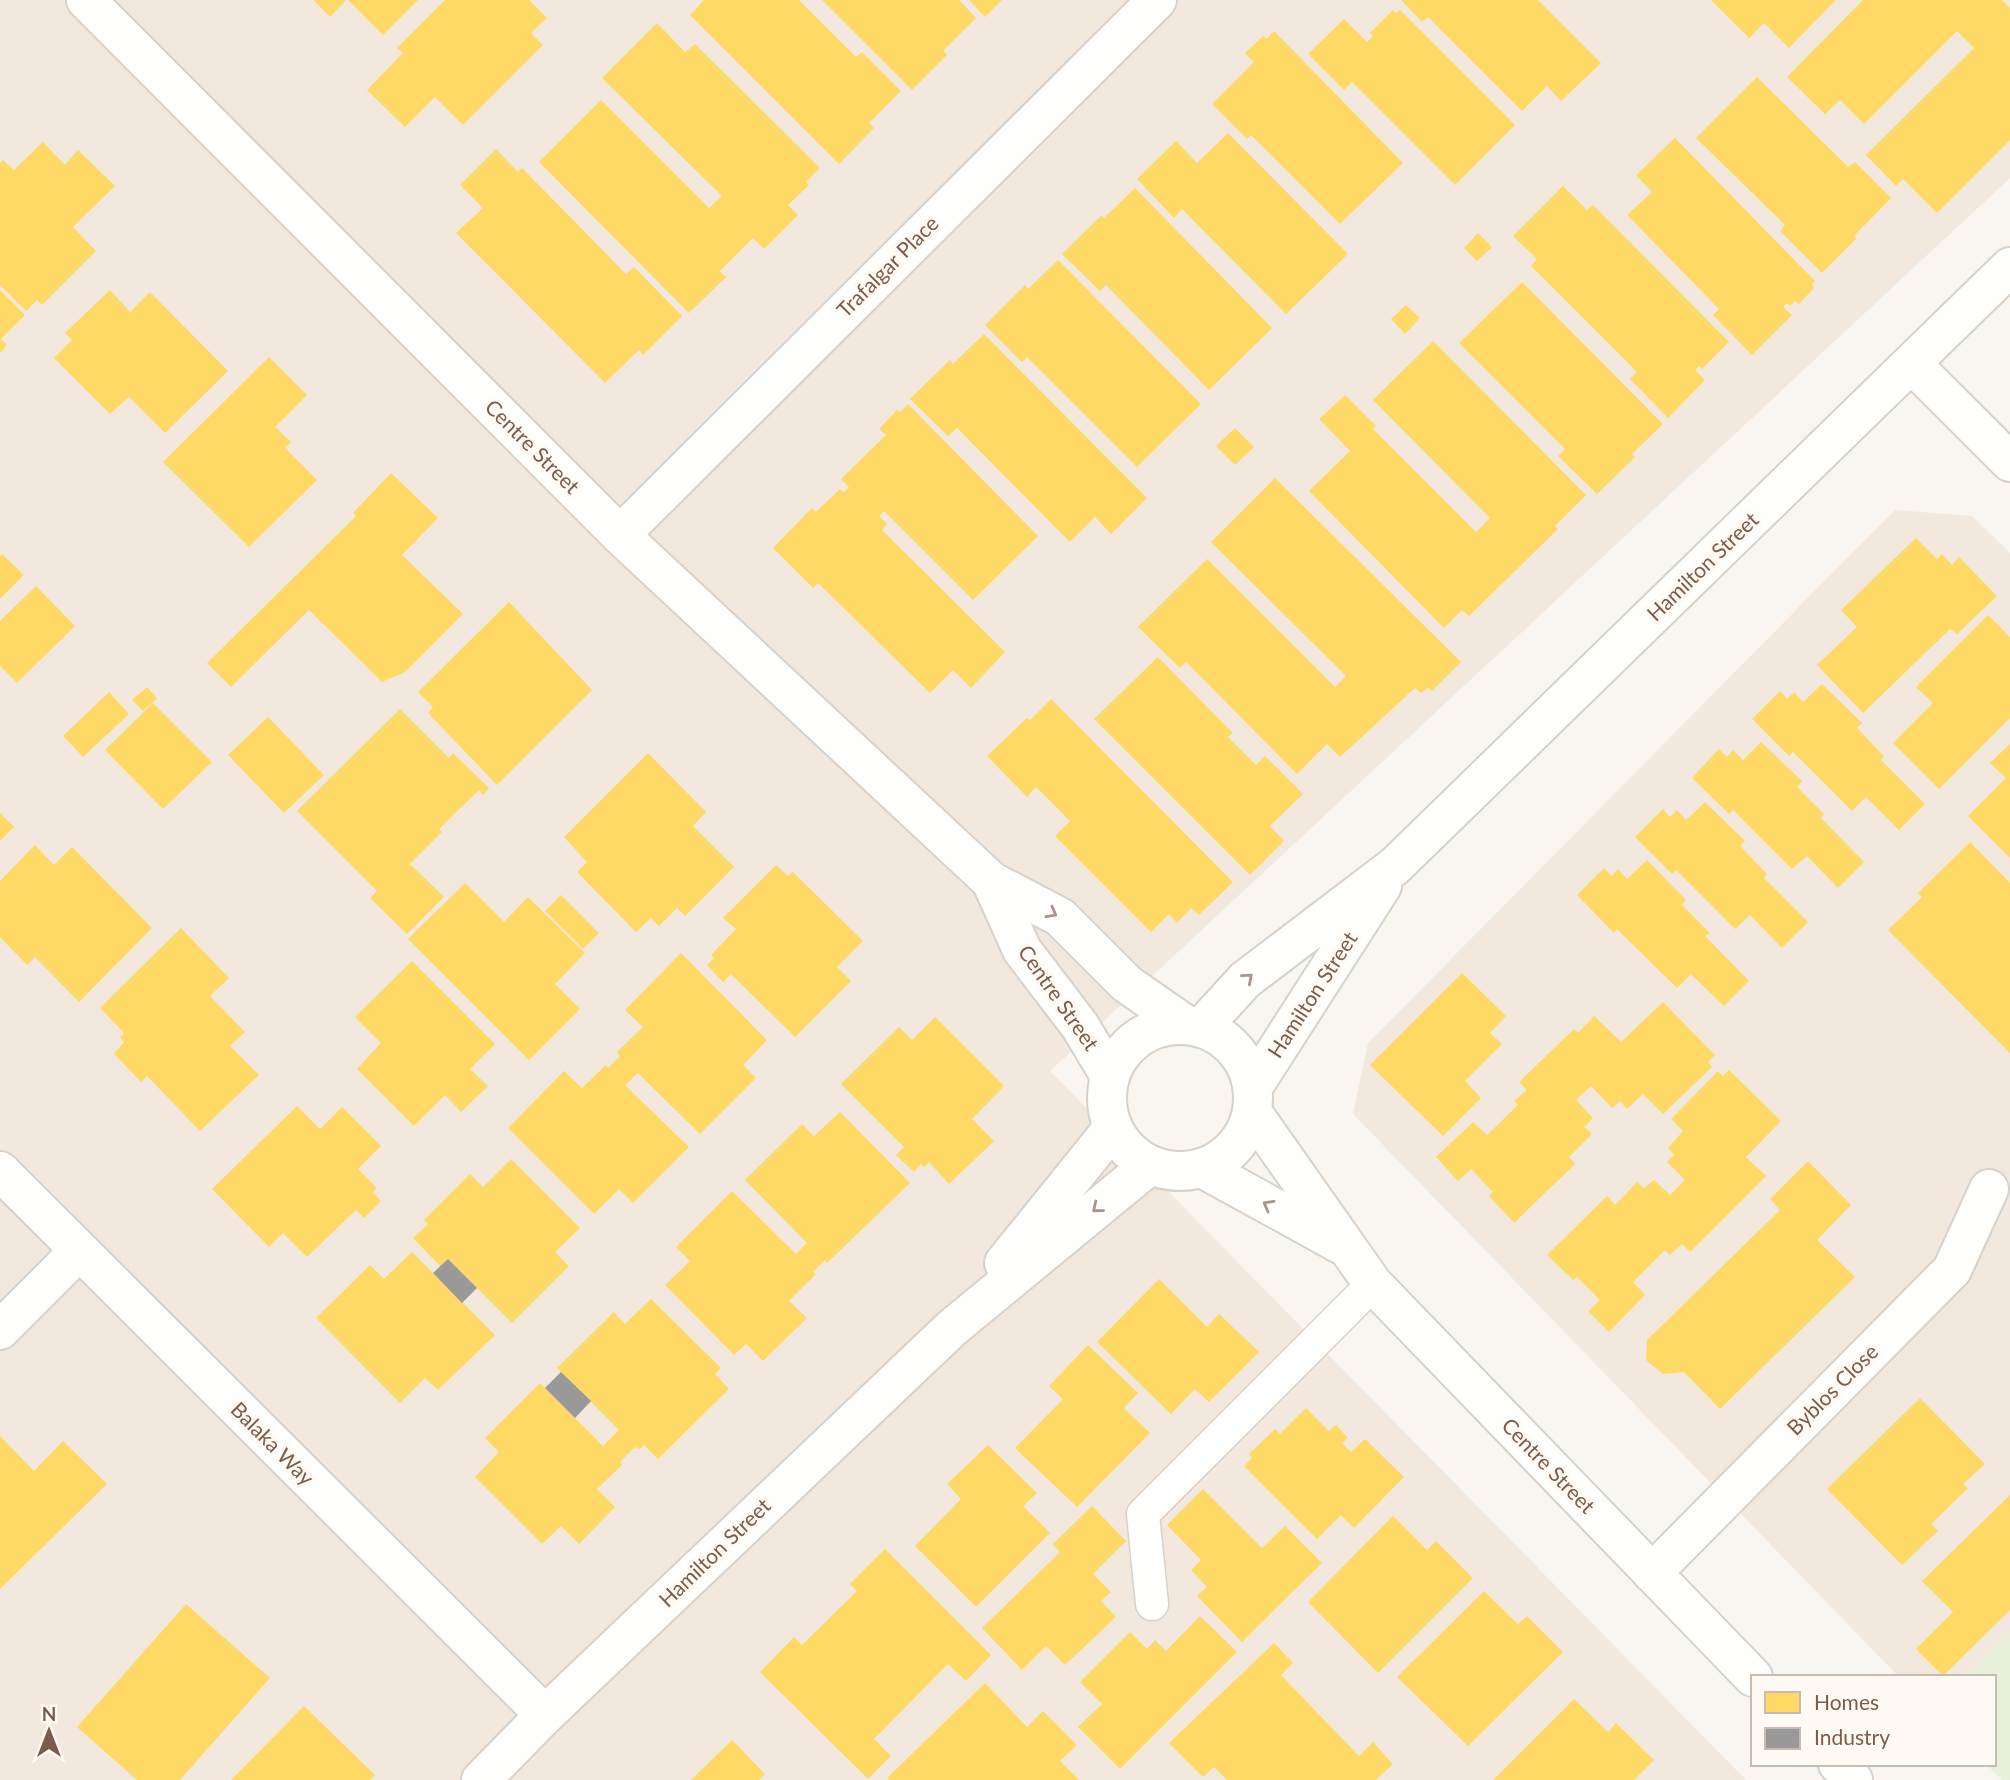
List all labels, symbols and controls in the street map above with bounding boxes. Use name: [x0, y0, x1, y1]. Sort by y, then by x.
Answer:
street label: Trafalgar Place: [831, 210, 943, 322]
street label: Centre Street: [481, 394, 586, 499]
street label: Hamilton Street: [1641, 506, 1763, 625]
one-way arrow: [1044, 905, 1057, 918]
street label: Hamilton Street: [1262, 926, 1362, 1062]
street label: Centre Street: [1014, 940, 1105, 1055]
one-way arrow: [1240, 974, 1253, 986]
one-way arrow: [1263, 1199, 1276, 1213]
one-way arrow: [1093, 1200, 1105, 1213]
street label: Byblos Close: [1781, 1338, 1883, 1440]
street label: Balaka Way: [226, 1396, 320, 1490]
street label: Centre Street: [1497, 1412, 1601, 1518]
street label: Hamilton Street: [653, 1492, 775, 1611]
legend: [1751, 1675, 1996, 1766]
text: Homes: [1814, 1689, 1879, 1714]
north arrow: [14, 1696, 84, 1766]
text: N: [42, 1702, 56, 1725]
text: Industry: [1814, 1724, 1890, 1749]

